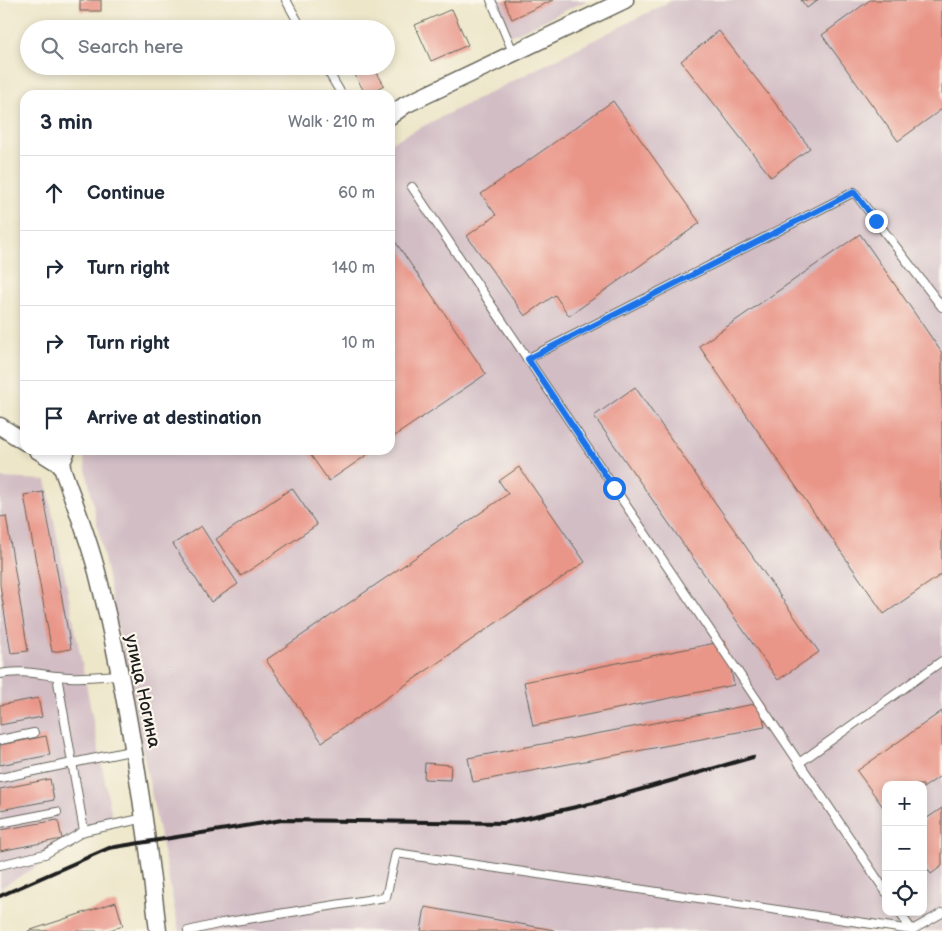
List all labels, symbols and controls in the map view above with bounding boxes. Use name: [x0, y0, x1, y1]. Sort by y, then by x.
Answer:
search box: [20, 20, 395, 75]
icon: search: [38, 34, 66, 62]
text: Search here: [78, 36, 183, 59]
text: 3 min: [40, 110, 93, 135]
text: Walk · 210 m: [288, 113, 375, 132]
icon: ahead: [40, 179, 68, 207]
text: Continue: [87, 182, 165, 205]
text: 60 m: [338, 184, 375, 203]
route end: [865, 210, 888, 233]
icon: right: [40, 254, 68, 282]
text: Turn right: [87, 257, 170, 280]
text: 140 m: [332, 259, 375, 278]
icon: right: [40, 329, 68, 357]
text: Turn right: [87, 332, 170, 355]
text: 10 m: [342, 334, 375, 353]
icon: arrive: [40, 404, 68, 432]
text: Arrive at destination: [87, 407, 262, 430]
route start: [603, 477, 626, 500]
street label: улица Ногина: [120, 633, 165, 750]
map controls: [882, 781, 927, 916]
button: +: [882, 781, 927, 826]
button: −: [882, 826, 927, 871]
button: locate: [882, 871, 927, 916]

